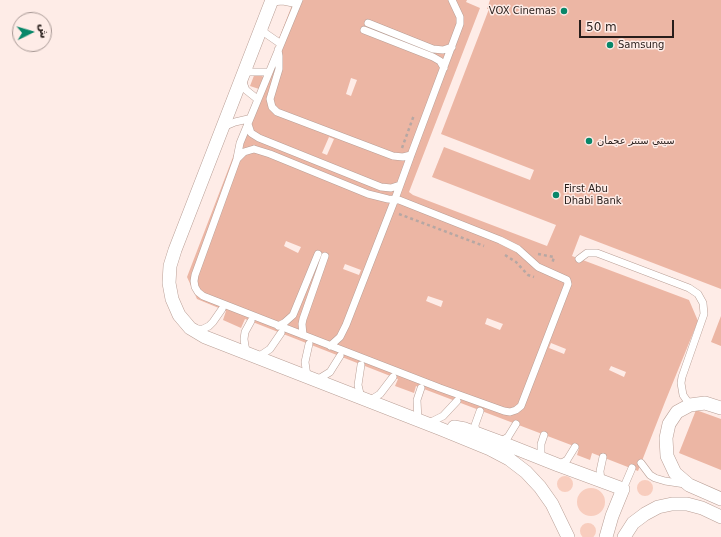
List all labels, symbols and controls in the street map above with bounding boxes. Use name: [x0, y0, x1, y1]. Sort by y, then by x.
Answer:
place label: VOX Cinemas: [489, 5, 556, 17]
marker: VOX Cinemas: [559, 6, 569, 16]
north arrow: [12, 12, 52, 52]
scale bar: [581, 12, 676, 38]
text: 50 m: [586, 20, 617, 34]
text: ش: [36, 23, 51, 39]
place label: Samsung: [618, 39, 664, 51]
marker: Samsung: [605, 40, 615, 50]
place label: سيتي سنتر عجمان: [597, 135, 675, 147]
marker: سيتي سنتر عجمان: [584, 136, 594, 146]
place label: First Abu Dhabi Bank: [564, 183, 622, 206]
marker: First Abu Dhabi Bank: [551, 190, 561, 200]

